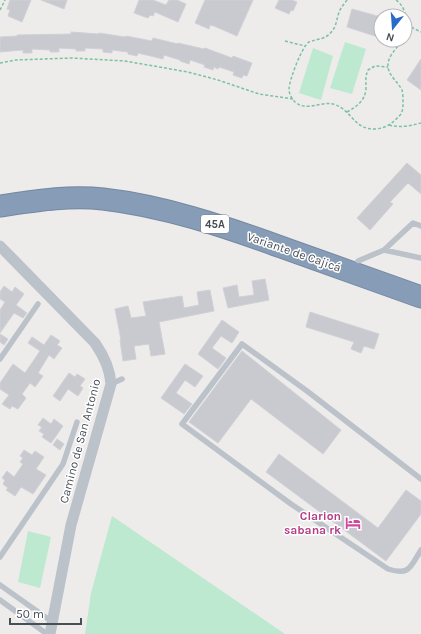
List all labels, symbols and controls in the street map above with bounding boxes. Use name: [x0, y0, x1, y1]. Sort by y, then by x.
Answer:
north arrow: [373, 8, 413, 48]
text: N: [385, 30, 396, 44]
road number: 45A: [201, 215, 229, 233]
street label: Variante de Cajicá: [245, 229, 343, 275]
street label: Camino de San Antonio: [57, 377, 103, 505]
place label: Clarion sabana rk: [284, 509, 341, 537]
hotel icon: Clarion sabana rk: [344, 514, 362, 532]
scale bar: [10, 600, 81, 626]
text: 50 m: [16, 607, 44, 621]

